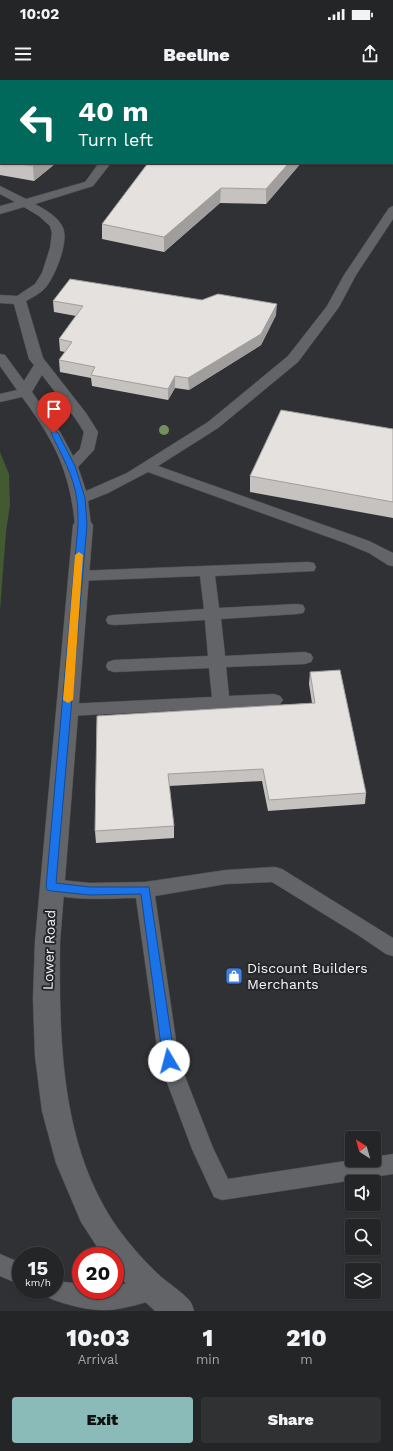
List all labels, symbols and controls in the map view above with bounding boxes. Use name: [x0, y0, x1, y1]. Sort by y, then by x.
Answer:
text: 10:02: [20, 5, 59, 23]
icon: menu: [12, 43, 34, 65]
icon: share: [359, 43, 381, 65]
text: Beeline: [163, 44, 230, 65]
text: 40 m: [78, 95, 148, 128]
icon: left: [12, 96, 64, 148]
text: Turn left: [78, 129, 153, 150]
pin: [37, 392, 71, 433]
icon: arrive: [43, 398, 65, 420]
street label: Lower Road: [40, 910, 58, 990]
place label: Discount Builders Merchants: [247, 960, 368, 992]
shop icon: Discount Builders Merchants: [224, 966, 244, 986]
position arrow: [148, 1040, 190, 1082]
north arrow: [345, 1131, 381, 1167]
map controls: [345, 1131, 381, 1299]
button: sound: [345, 1175, 381, 1211]
button: search: [345, 1219, 381, 1255]
speed limit sign: 20: [72, 1247, 124, 1299]
text: 15: [28, 1256, 48, 1280]
button: layers: [345, 1263, 381, 1299]
text: km/h: [25, 1277, 51, 1288]
text: 10:03: [66, 1324, 130, 1352]
text: 1: [203, 1324, 213, 1352]
text: 210: [286, 1324, 327, 1352]
text: Arrival: [78, 1352, 118, 1367]
text: min: [196, 1352, 220, 1367]
text: m: [300, 1352, 313, 1367]
button: Exit: [12, 1397, 193, 1443]
button: Share: [201, 1397, 381, 1443]

